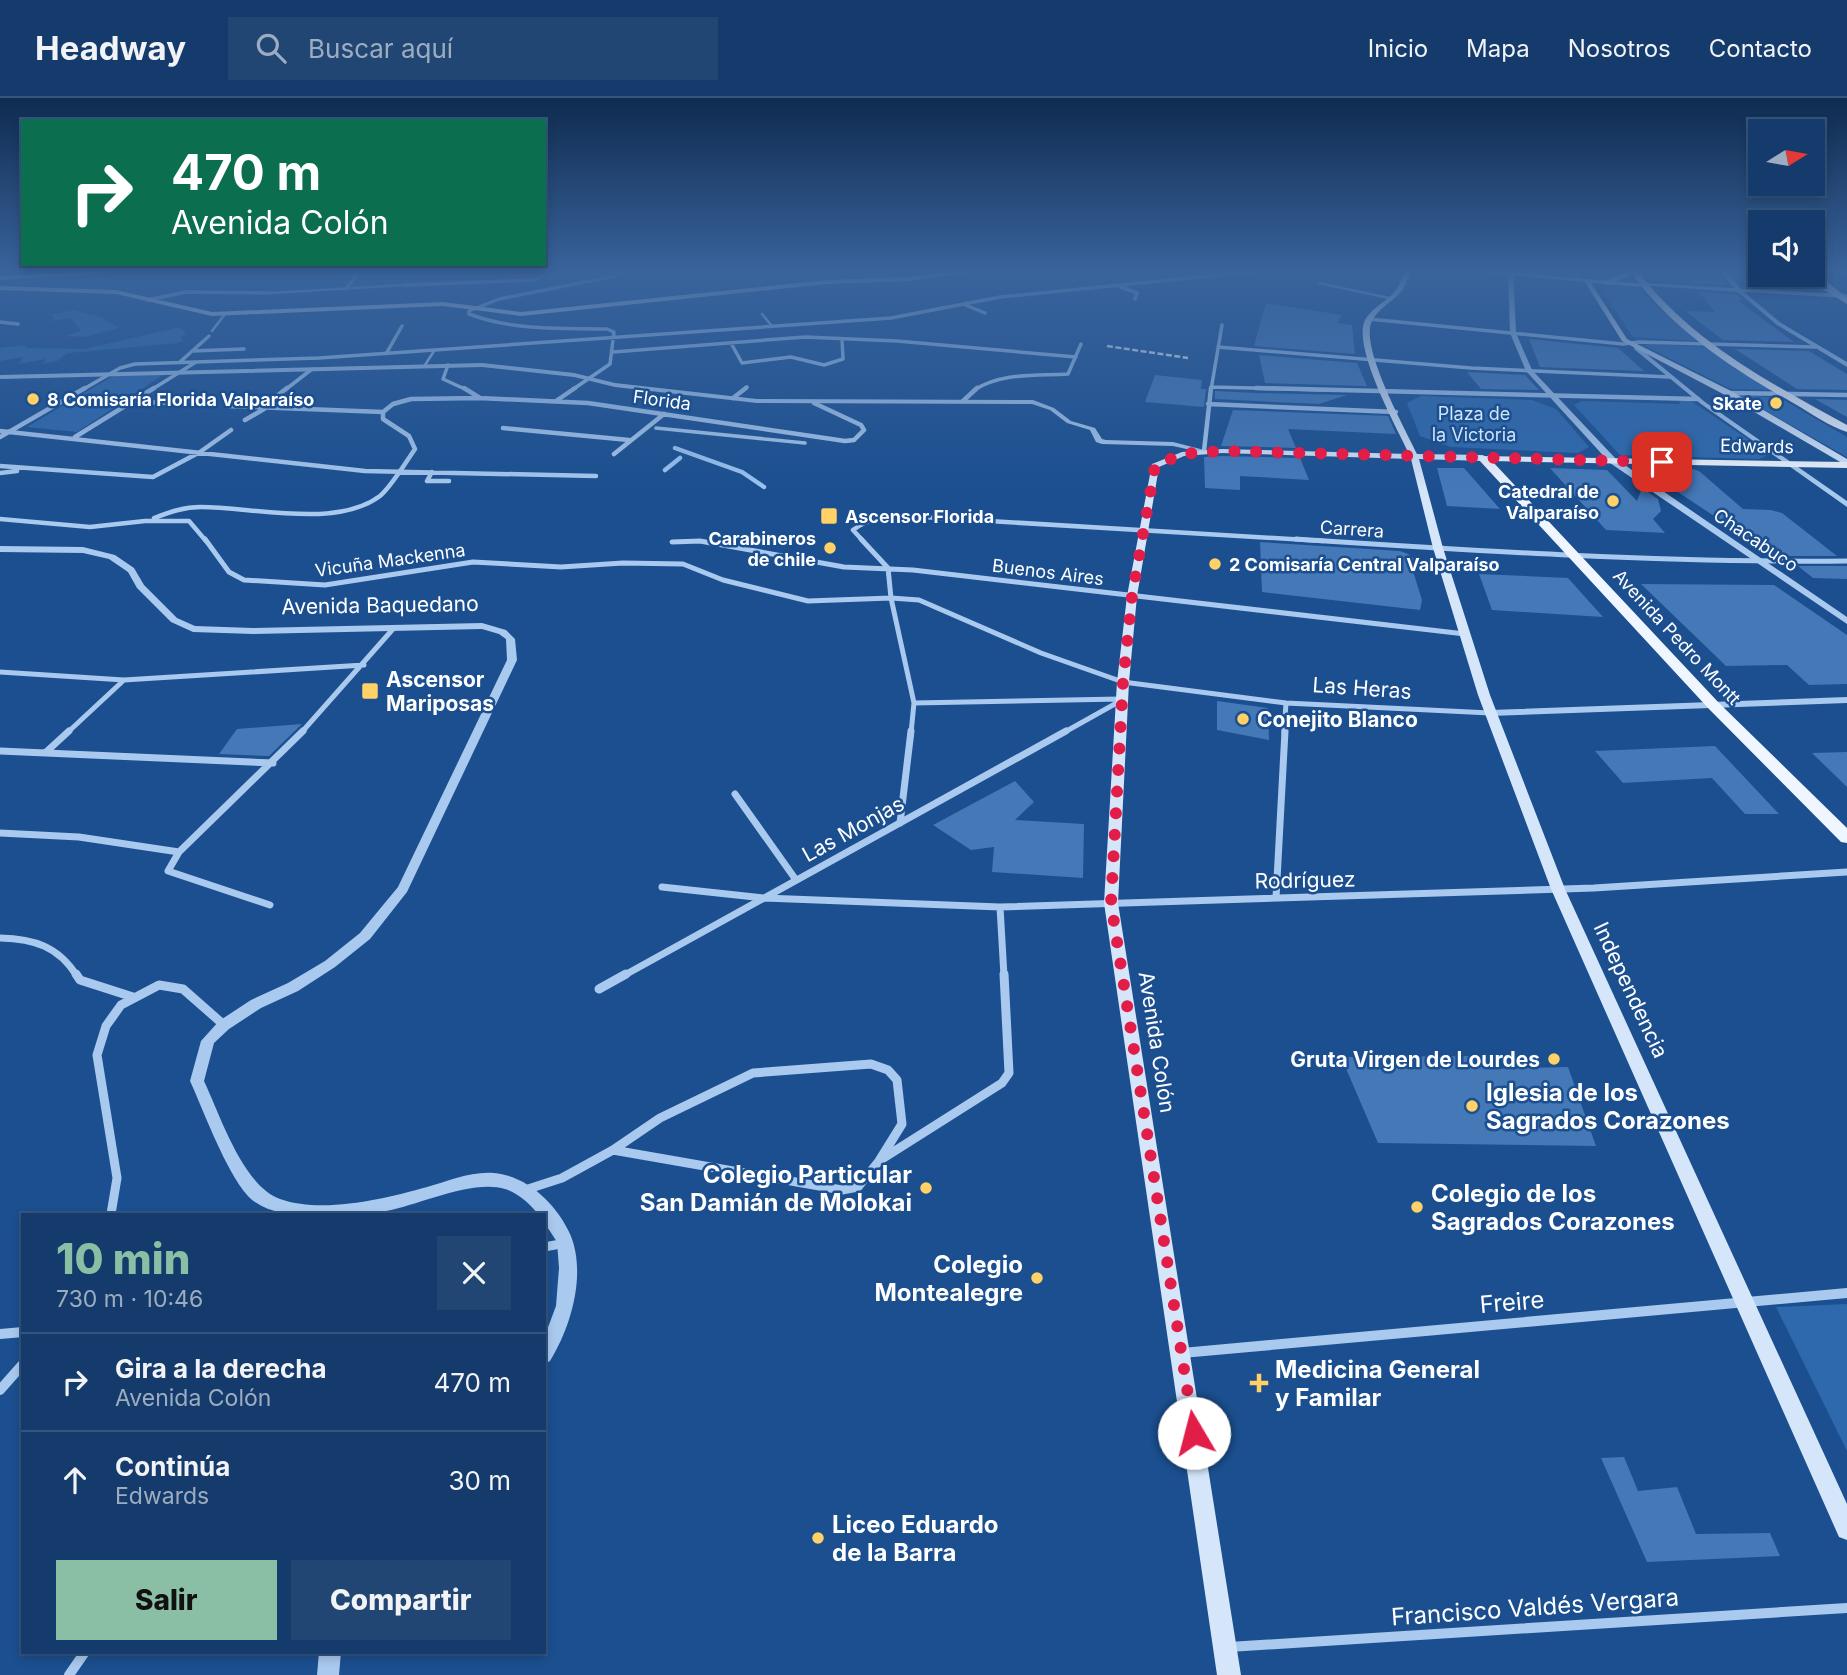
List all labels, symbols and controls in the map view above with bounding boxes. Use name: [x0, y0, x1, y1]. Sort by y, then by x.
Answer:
search box: [228, 17, 718, 80]
text: Headway: [35, 28, 186, 68]
icon: search: [252, 29, 290, 67]
text: Buscar aquí: [308, 33, 453, 64]
text: Inicio: [1368, 34, 1428, 63]
text: Mapa: [1466, 34, 1530, 63]
text: Nosotros: [1568, 34, 1671, 63]
text: Contacto: [1709, 34, 1812, 63]
north arrow: [1748, 119, 1825, 196]
map controls: [1748, 119, 1825, 287]
text: 470 m: [171, 143, 321, 202]
icon: right: [56, 147, 147, 238]
text: Avenida Colón: [171, 203, 389, 242]
button: sound: [1748, 210, 1825, 287]
street label: Florida: [632, 386, 692, 414]
place label: 8 Comisaría Florida Valparaíso: [47, 389, 314, 410]
marker: 8 Comisaría Florida Valparaíso: [25, 391, 41, 407]
place label: Skate: [1712, 393, 1762, 414]
marker: Skate: [1768, 395, 1784, 411]
park label: Plaza de la Victoria: [1432, 403, 1516, 445]
pin: [1632, 432, 1692, 492]
street label: Edwards: [1720, 435, 1794, 457]
icon: arrive: [1643, 443, 1681, 481]
place label: Catedral de Valparaíso: [1498, 481, 1599, 523]
marker: Catedral de Valparaíso: [1605, 493, 1621, 509]
street label: Chacabuco: [1710, 504, 1802, 576]
marker: Ascensor Florida: [819, 506, 839, 526]
place label: Ascensor Florida: [845, 506, 994, 527]
street label: Carrera: [1319, 516, 1385, 542]
place label: Carabineros de chile: [709, 528, 816, 570]
street label: Vicuña Mackenna: [314, 539, 466, 581]
marker: Carabineros de chile: [822, 540, 838, 556]
place label: 2 Comisaría Central Valparaíso: [1229, 554, 1500, 575]
street label: Buenos Aires: [991, 555, 1105, 589]
marker: 2 Comisaría Central Valparaíso: [1207, 556, 1223, 572]
street label: Avenida Pedro Montt: [1609, 565, 1745, 709]
street label: Avenida Baquedano: [281, 591, 479, 619]
place label: Ascensor Mariposas: [386, 667, 494, 716]
street label: Las Heras: [1312, 672, 1412, 704]
marker: Ascensor Mariposas: [360, 681, 380, 701]
place label: Conejito Blanco: [1257, 707, 1418, 732]
marker: Conejito Blanco: [1235, 711, 1251, 727]
street label: Las Monjas: [798, 791, 908, 867]
street label: Rodríguez: [1254, 867, 1356, 893]
street label: Independencia: [1589, 918, 1673, 1062]
street label: Avenida Colón: [1133, 970, 1181, 1114]
place label: Gruta Virgen de Lourdes: [1290, 1047, 1540, 1072]
marker: Gruta Virgen de Lourdes: [1546, 1051, 1562, 1067]
place label: Iglesia de los Sagrados Corazones: [1486, 1078, 1730, 1135]
marker: Iglesia de los Sagrados Corazones: [1464, 1098, 1480, 1114]
place label: Colegio Particular San Damián de Molokai: [640, 1160, 912, 1217]
place label: Colegio de los Sagrados Corazones: [1431, 1179, 1675, 1236]
marker: Colegio Particular San Damián de Molokai: [918, 1180, 934, 1196]
marker: Colegio de los Sagrados Corazones: [1409, 1199, 1425, 1215]
text: 10 min: [56, 1233, 190, 1284]
button: close: [437, 1236, 511, 1310]
place label: Colegio Montealegre: [875, 1250, 1023, 1307]
marker: Colegio Montealegre: [1029, 1270, 1045, 1286]
text: 730 m · 10:46: [56, 1285, 203, 1313]
street label: Freire: [1479, 1285, 1545, 1319]
text: Gira a la derecha: [115, 1353, 327, 1384]
place label: Medicina General y Familar: [1275, 1355, 1480, 1412]
icon: right: [56, 1363, 94, 1401]
text: 470 m: [433, 1367, 511, 1398]
marker: Medicina General y Familar: [1249, 1373, 1269, 1393]
text: Avenida Colón: [115, 1384, 271, 1412]
position arrow: [1157, 1396, 1231, 1470]
text: Continúa: [115, 1451, 230, 1482]
icon: ahead: [56, 1461, 94, 1499]
text: 30 m: [448, 1465, 511, 1496]
text: Edwards: [115, 1482, 209, 1510]
place label: Liceo Eduardo de la Barra: [832, 1510, 999, 1567]
marker: Liceo Eduardo de la Barra: [810, 1530, 826, 1546]
button: Salir: [56, 1560, 277, 1640]
button: Compartir: [291, 1560, 511, 1640]
street label: Francisco Valdés Vergara: [1390, 1582, 1680, 1632]

